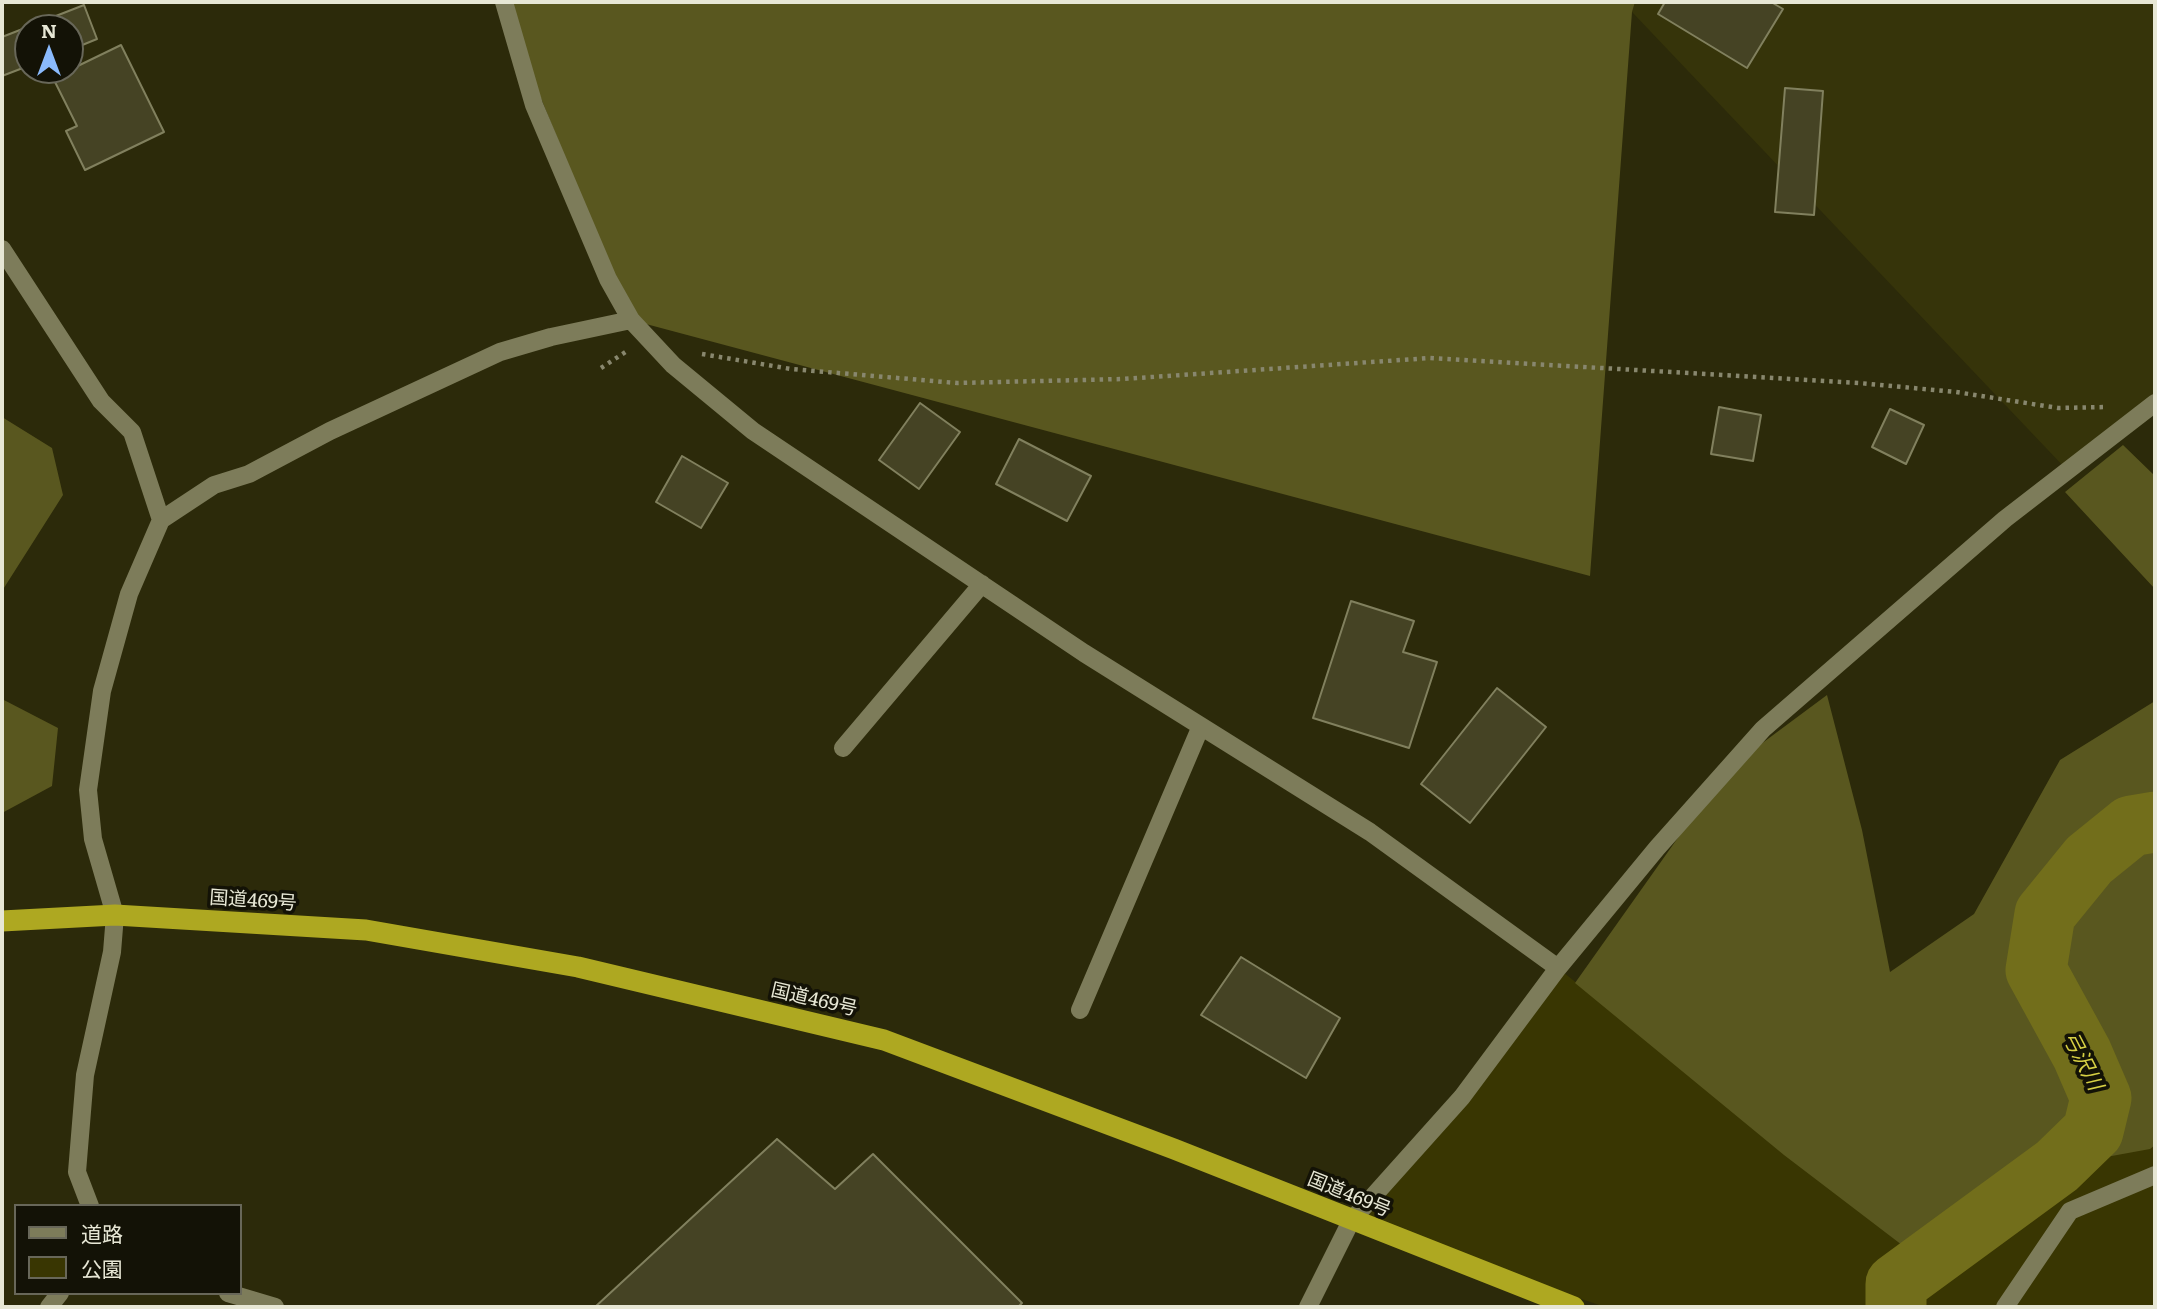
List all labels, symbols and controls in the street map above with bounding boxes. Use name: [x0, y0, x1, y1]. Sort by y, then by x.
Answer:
north arrow: [14, 14, 84, 84]
text: N: [41, 16, 57, 44]
street label: 国道469号: [209, 887, 297, 915]
street label: 国道469号: [769, 979, 859, 1021]
water label: 弓沢川: [2056, 1027, 2108, 1095]
street label: 国道469号: [1304, 1168, 1394, 1222]
legend: [14, 1204, 242, 1295]
text: 道路: [81, 1217, 123, 1248]
text: 公園: [81, 1252, 123, 1283]

